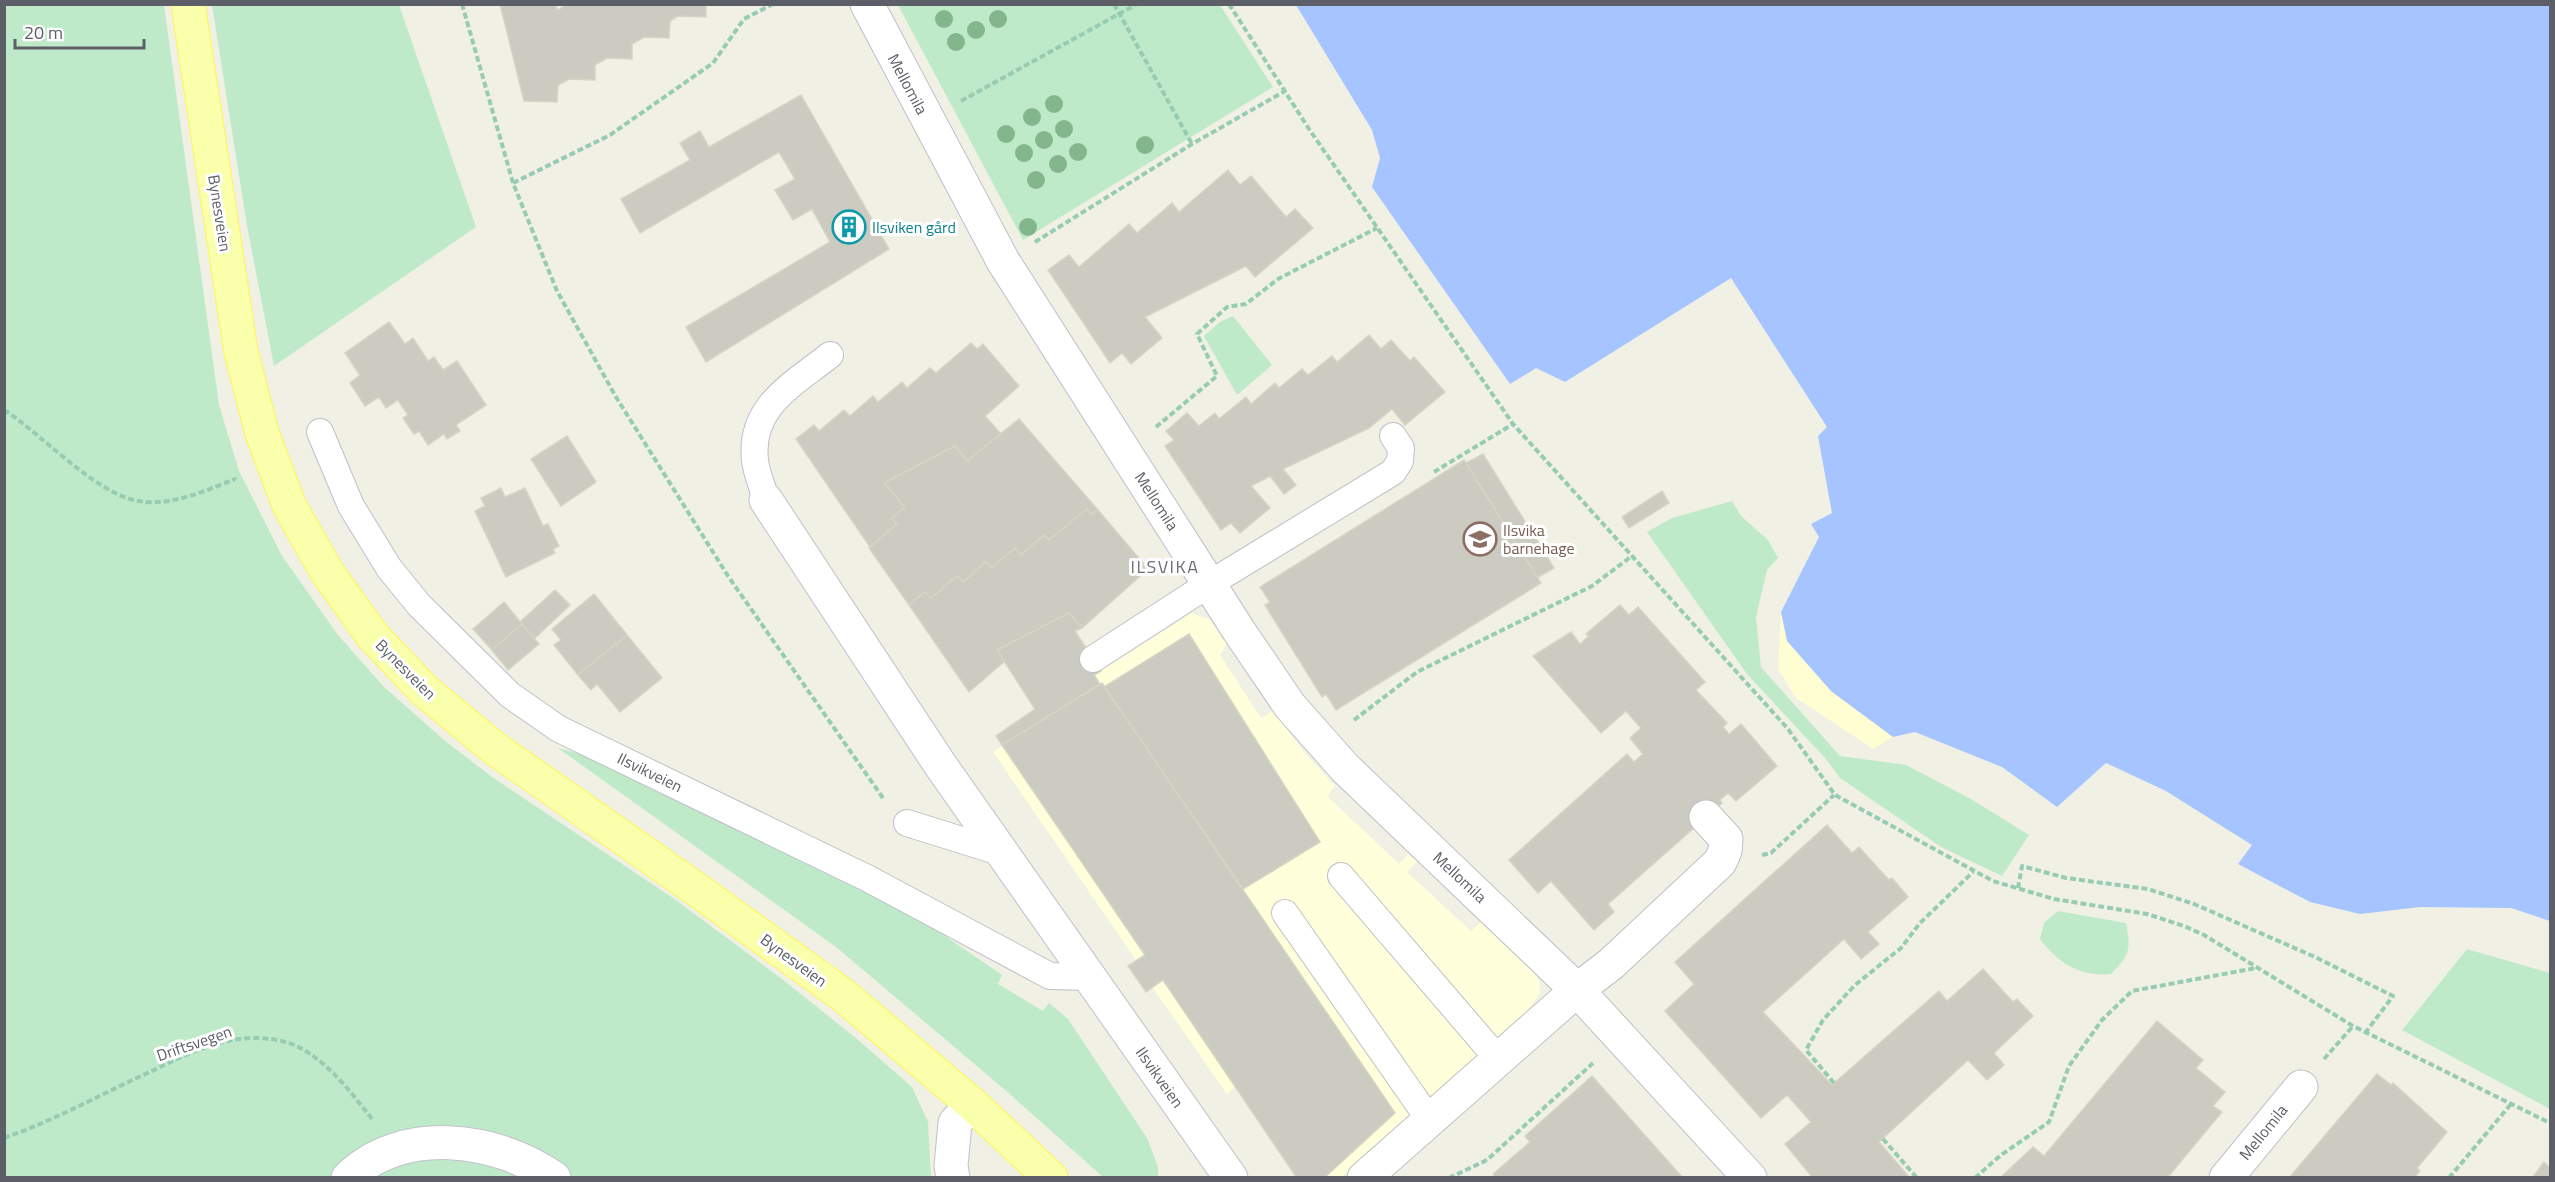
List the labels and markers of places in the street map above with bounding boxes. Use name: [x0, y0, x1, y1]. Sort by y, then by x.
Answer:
building icon: Ilsviken gård: [831, 209, 867, 245]
place label: Ilsviken gård: [872, 215, 956, 239]
place label: Ilsvika barnehage: [1503, 518, 1575, 560]
school or university icon: Ilsvika barnehage: [1462, 521, 1498, 557]

